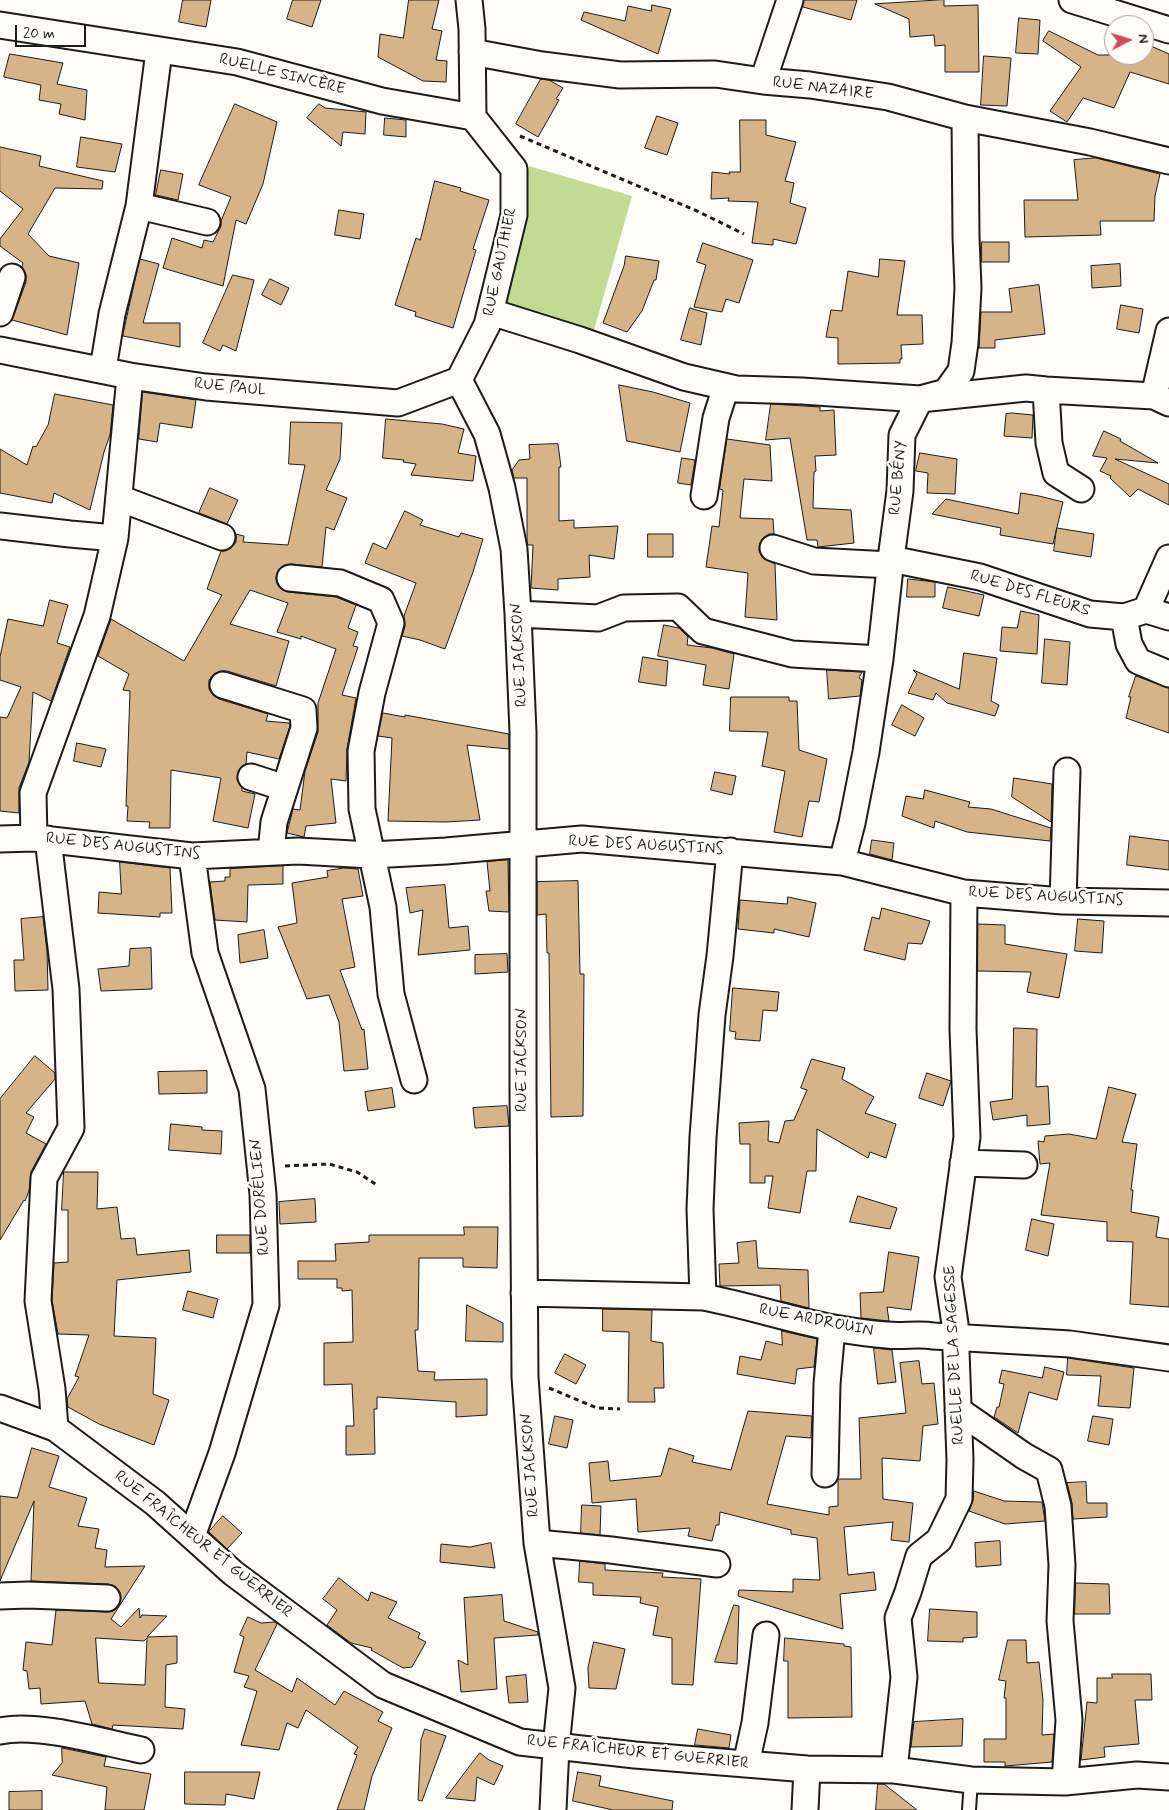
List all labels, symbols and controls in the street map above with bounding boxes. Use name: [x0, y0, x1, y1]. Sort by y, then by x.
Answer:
scale bar: [18, 15, 89, 47]
north arrow: [1104, 15, 1154, 65]
text: 20 m: [23, 24, 55, 44]
text: N: [1134, 33, 1152, 44]
street label: RUELLE SINCÈRE: [217, 50, 347, 100]
street label: RUE NAZAIRE: [772, 73, 874, 105]
street label: RUE GAUTHIER: [480, 206, 522, 318]
street label: RUE PAUL: [193, 375, 267, 401]
street label: RUE BÉNY: [886, 440, 912, 516]
street label: RUE DES FLEURS: [968, 567, 1092, 621]
street label: RUE JACKSON: [508, 602, 532, 708]
street label: RUE DES AUGUSTINS: [45, 829, 201, 865]
street label: RUE DES AUGUSTINS: [568, 832, 724, 860]
street label: RUE DES AUGUSTINS: [968, 883, 1124, 911]
street label: RUE JACKSON: [513, 1008, 533, 1112]
street label: RUE DORÉLIEN: [247, 1138, 275, 1256]
street label: RUELLE DE LA SAGESSE: [941, 1265, 969, 1445]
street label: RUE ARDROUIN: [757, 1301, 875, 1341]
street label: RUE JACKSON: [518, 1412, 544, 1518]
street label: RUE FRAÎCHEUR ET GUERRIER: [110, 1467, 296, 1623]
street label: RUE FRAÎCHEUR ET GUERRIER: [526, 1732, 750, 1774]

